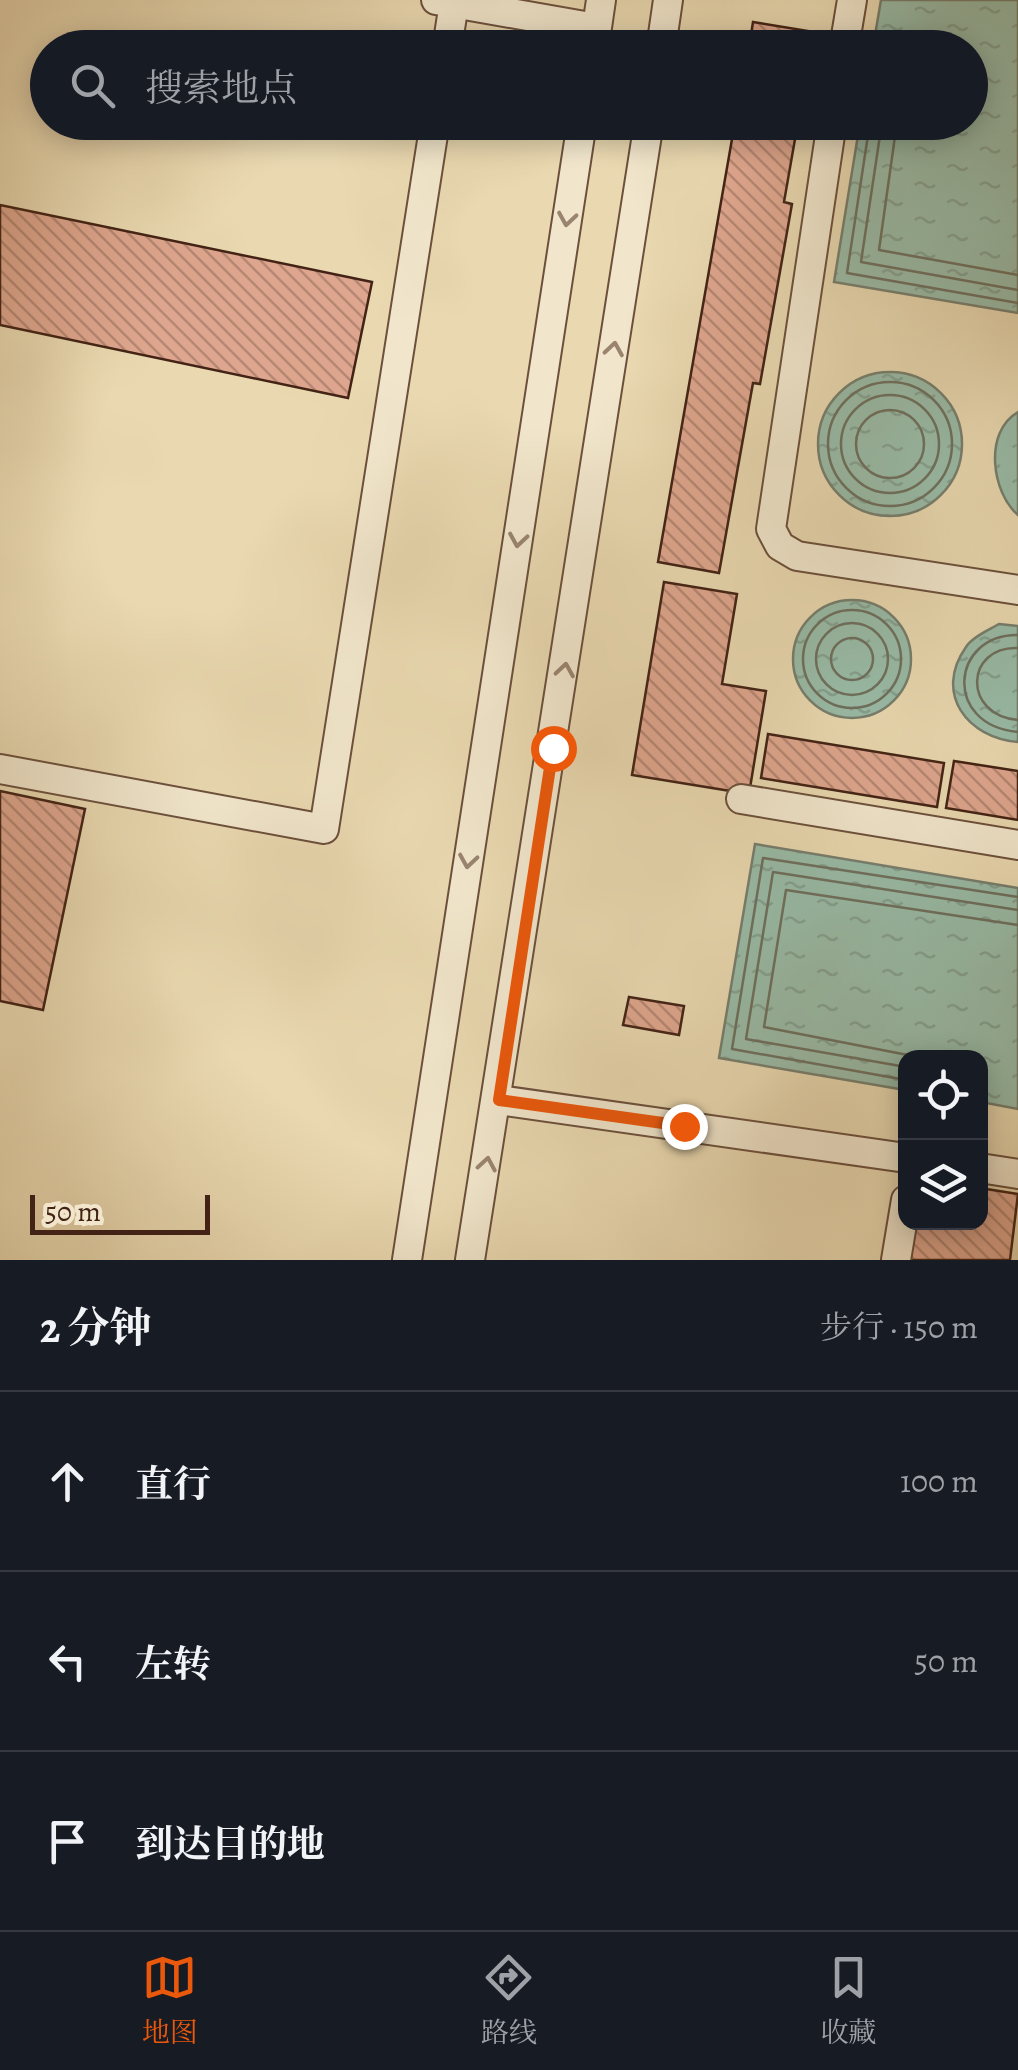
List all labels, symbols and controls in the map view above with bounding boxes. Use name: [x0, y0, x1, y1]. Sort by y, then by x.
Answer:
search box: [30, 30, 988, 140]
icon: search: [65, 58, 120, 113]
text: 搜索地点: [145, 62, 297, 114]
one-way arrow: [558, 211, 579, 227]
one-way arrow: [603, 341, 624, 357]
one-way arrow: [508, 532, 529, 548]
one-way arrow: [554, 662, 575, 678]
route start: [531, 726, 577, 772]
one-way arrow: [459, 853, 480, 870]
map controls: [898, 1050, 988, 1230]
button: locate: [898, 1050, 988, 1140]
route end: [662, 1104, 708, 1150]
button: layers: [898, 1140, 988, 1230]
one-way arrow: [476, 1156, 497, 1172]
scale bar: [30, 1190, 210, 1234]
text: 50 m: [45, 1193, 101, 1231]
text: 2 分钟: [40, 1299, 152, 1356]
text: 步行 · 150 m: [820, 1305, 978, 1349]
icon: ahead: [40, 1454, 95, 1509]
text: 直行: [135, 1458, 211, 1510]
text: 100 m: [900, 1459, 978, 1503]
icon: left: [40, 1634, 95, 1689]
text: 左转: [135, 1638, 211, 1690]
text: 50 m: [914, 1639, 978, 1683]
icon: arrive: [40, 1814, 95, 1869]
text: 到达目的地: [135, 1818, 325, 1870]
tab: 地图: [142, 1950, 198, 2052]
tab: 路线: [481, 1950, 537, 2052]
tab: 收藏: [820, 1950, 876, 2052]

